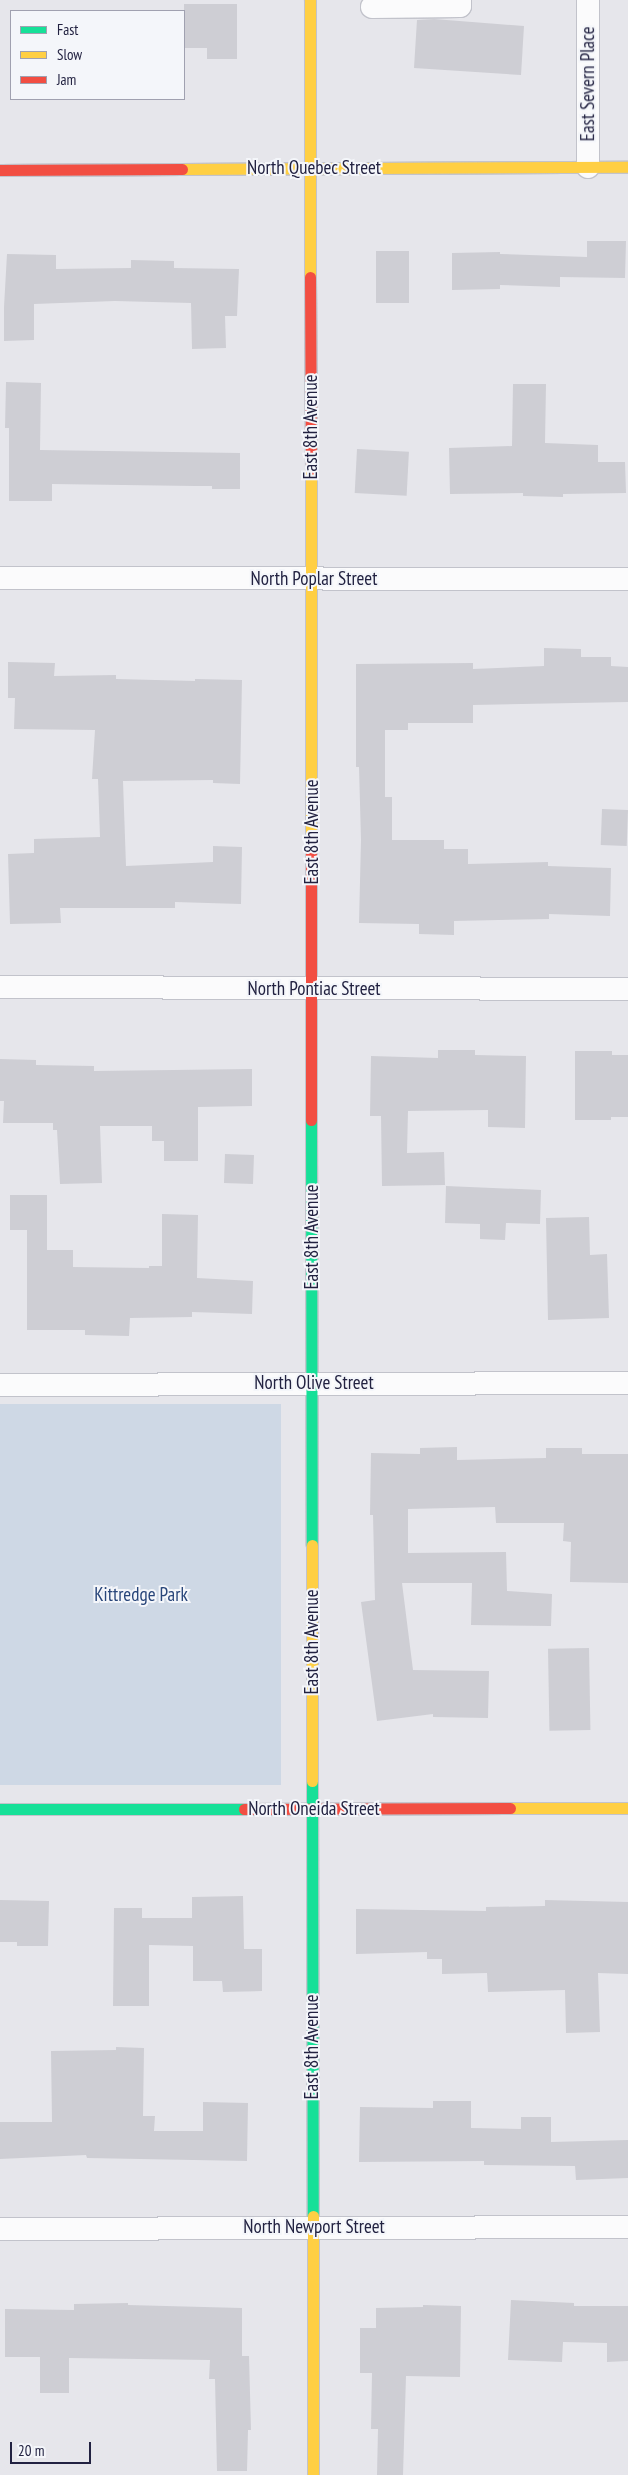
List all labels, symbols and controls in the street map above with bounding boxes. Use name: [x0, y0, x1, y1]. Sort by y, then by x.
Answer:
legend: [10, 10, 185, 100]
text: Fast: [57, 20, 78, 39]
street label: East Severn Place: [577, 27, 599, 141]
text: Slow: [57, 45, 82, 64]
text: Jam: [57, 70, 76, 89]
street label: North Quebec Street: [247, 157, 381, 179]
street label: East 8th Avenue: [300, 374, 322, 480]
street label: North Poplar Street: [251, 568, 377, 590]
street label: East 8th Avenue: [301, 779, 323, 885]
street label: North Pontiac Street: [247, 978, 381, 1000]
street label: East 8th Avenue: [301, 1184, 323, 1290]
street label: North Olive Street: [254, 1372, 374, 1394]
park label: Kittredge Park: [94, 1584, 188, 1606]
street label: East 8th Avenue: [301, 1589, 323, 1695]
street label: North Oneida Street: [248, 1798, 380, 1820]
street label: East 8th Avenue: [301, 1994, 323, 2100]
street label: North Newport Street: [243, 2216, 385, 2238]
scale bar: [12, 2432, 94, 2464]
text: 20 m: [18, 2441, 44, 2460]

